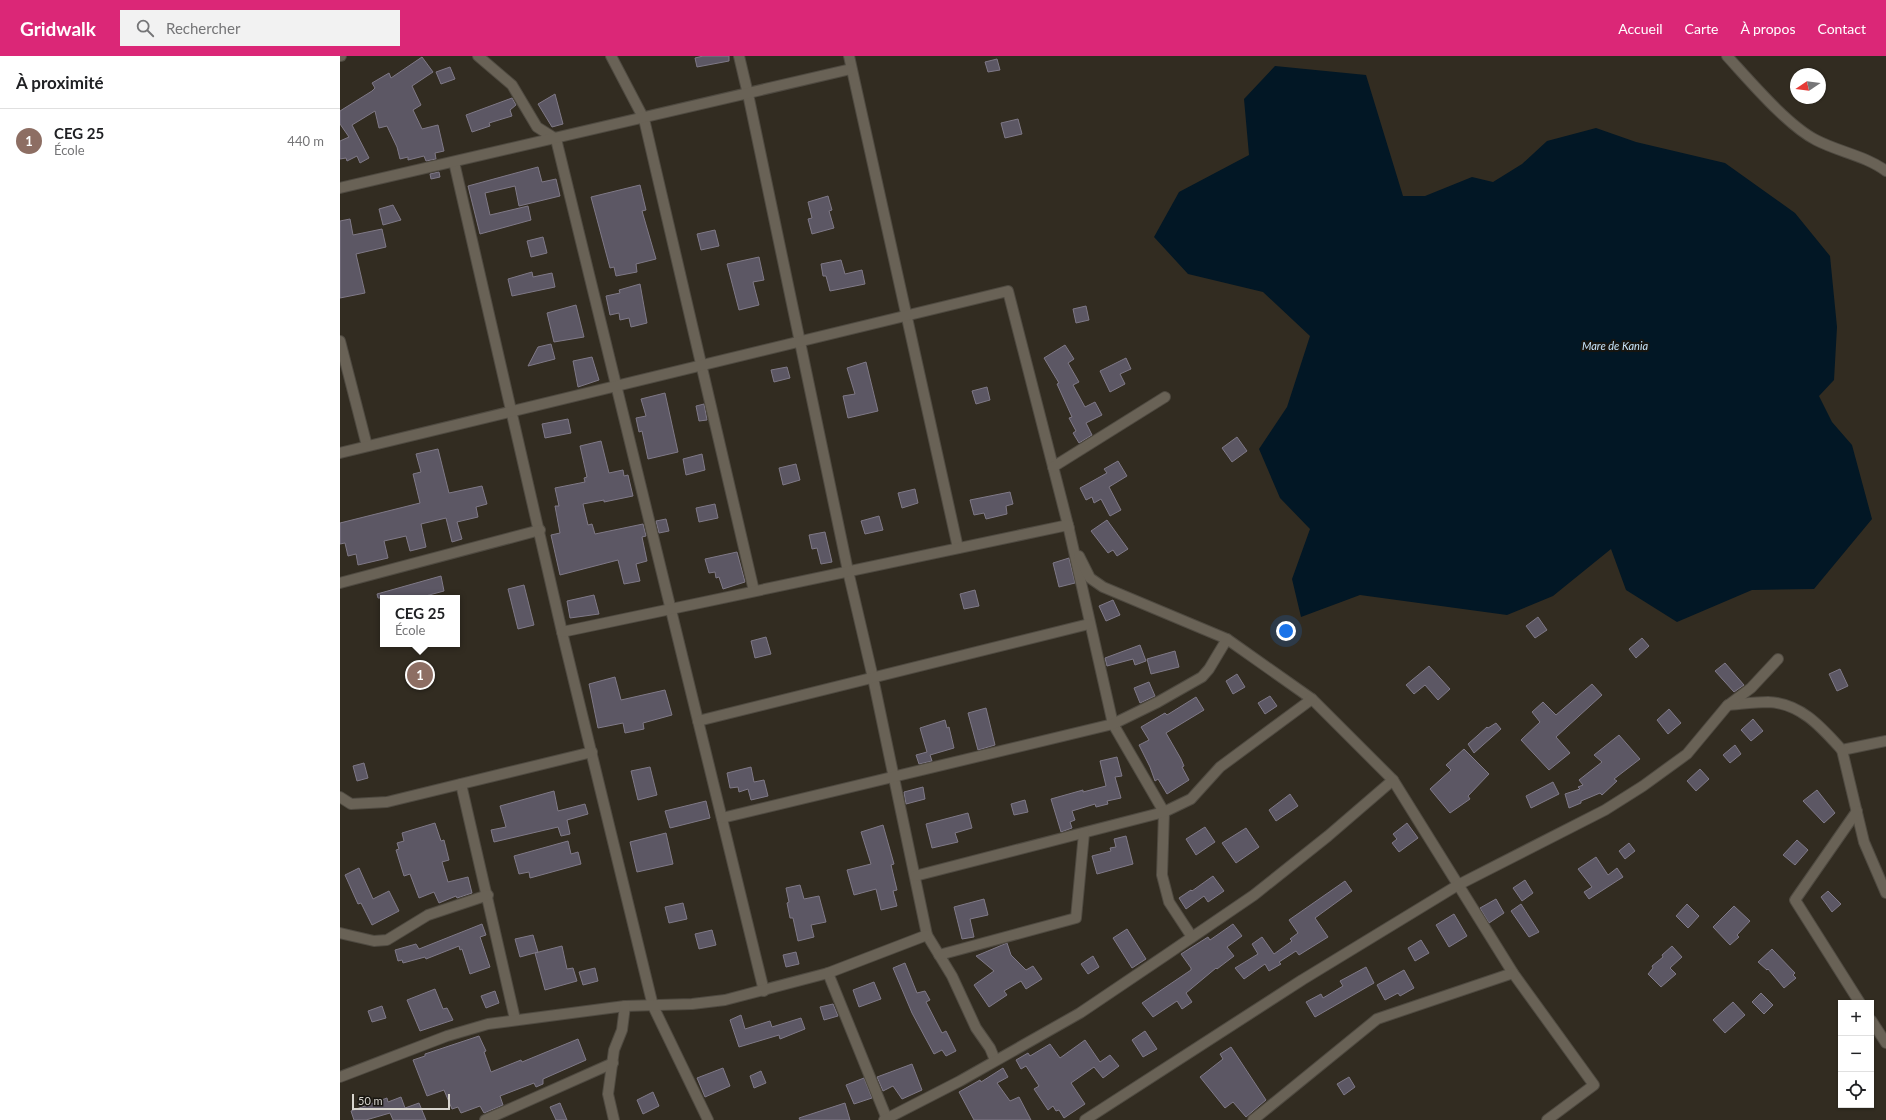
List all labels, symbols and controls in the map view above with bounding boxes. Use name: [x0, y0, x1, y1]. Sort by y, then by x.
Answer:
search box: [120, 10, 400, 46]
text: Gridwalk: [20, 17, 96, 40]
icon: search: [134, 17, 156, 39]
text: Rechercher: [166, 19, 240, 37]
text: Accueil: [1618, 20, 1663, 37]
text: Carte: [1685, 20, 1718, 37]
text: À propos: [1740, 20, 1795, 37]
text: Contact: [1817, 20, 1866, 37]
north arrow: [1790, 68, 1826, 104]
text: À proximité: [16, 72, 104, 93]
text: CEG 25: [54, 124, 104, 142]
text: 1: [25, 133, 33, 149]
text: 440 m: [287, 133, 324, 149]
text: École: [54, 142, 85, 158]
water label: Mare de Kania: [1582, 339, 1648, 352]
popup: [380, 595, 460, 647]
text: CEG 25: [395, 604, 445, 622]
your location: [1276, 621, 1296, 641]
text: École: [395, 622, 425, 638]
pin: 1: [407, 660, 433, 690]
map controls: [1838, 1000, 1874, 1108]
button: +: [1838, 1000, 1874, 1036]
button: −: [1838, 1036, 1874, 1072]
button: locate: [1838, 1072, 1874, 1108]
scale bar: [352, 1092, 450, 1111]
text: 50 m: [358, 1094, 383, 1107]

